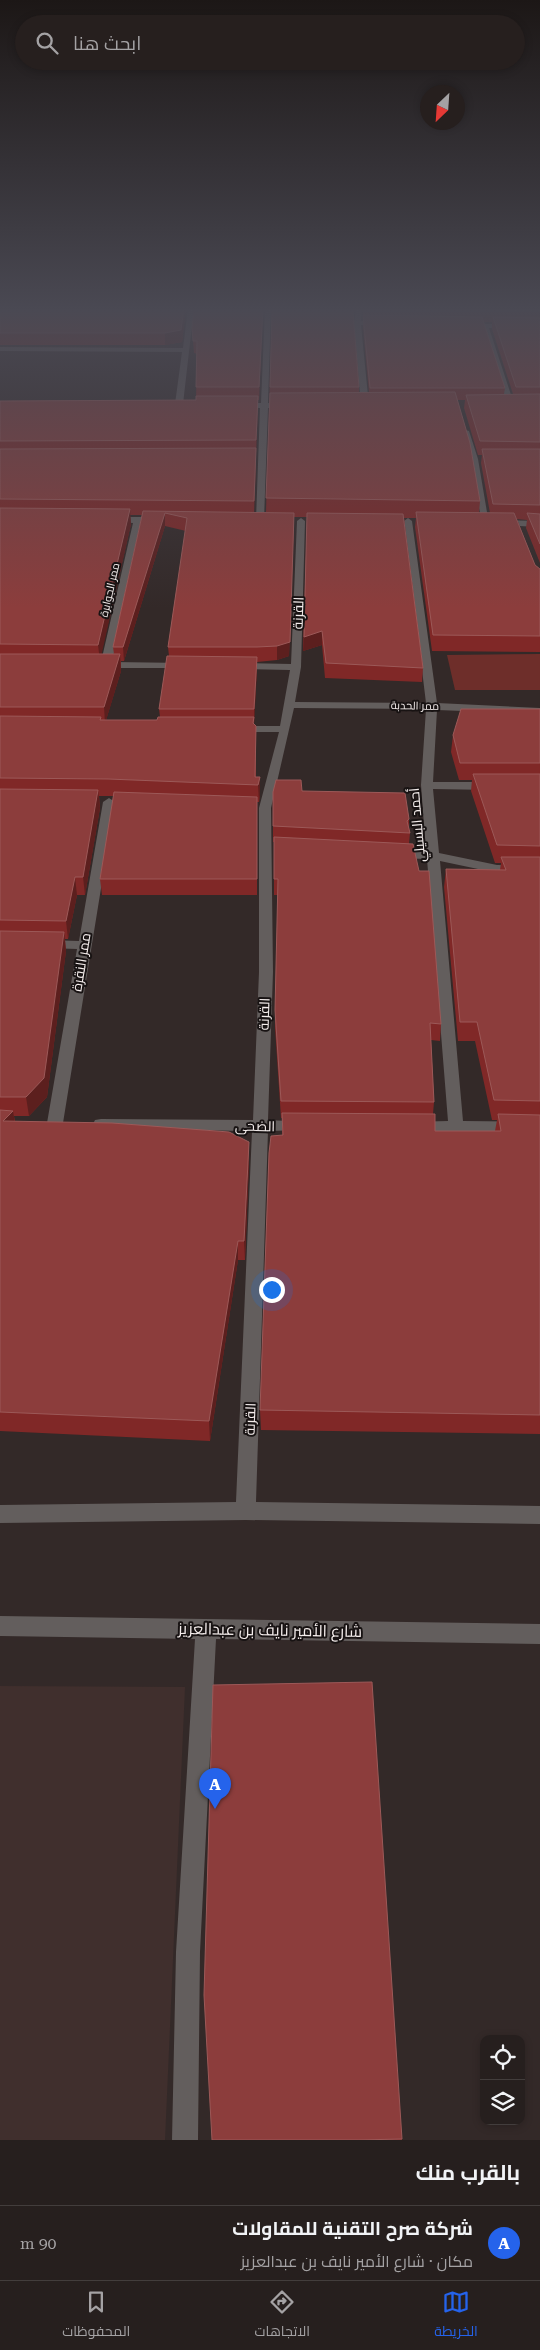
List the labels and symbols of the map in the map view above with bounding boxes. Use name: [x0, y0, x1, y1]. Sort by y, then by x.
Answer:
north arrow: [420, 85, 465, 130]
street label: ممر الجوابرة: [97, 562, 123, 618]
street label: القرنة: [289, 596, 307, 630]
street label: ممر الحدبة: [391, 699, 439, 713]
street label: أحمد البسيلي: [405, 787, 432, 863]
street label: ممر النقرة: [68, 931, 94, 993]
street label: القرنة: [255, 997, 273, 1031]
street label: الضحى: [235, 1118, 275, 1134]
your location: [259, 1277, 285, 1303]
street label: القرنة: [241, 1402, 259, 1436]
street label: شارع الأمير نايف بن عبدالعزيز: [177, 1619, 362, 1643]
pin: A: [199, 1768, 231, 1809]

